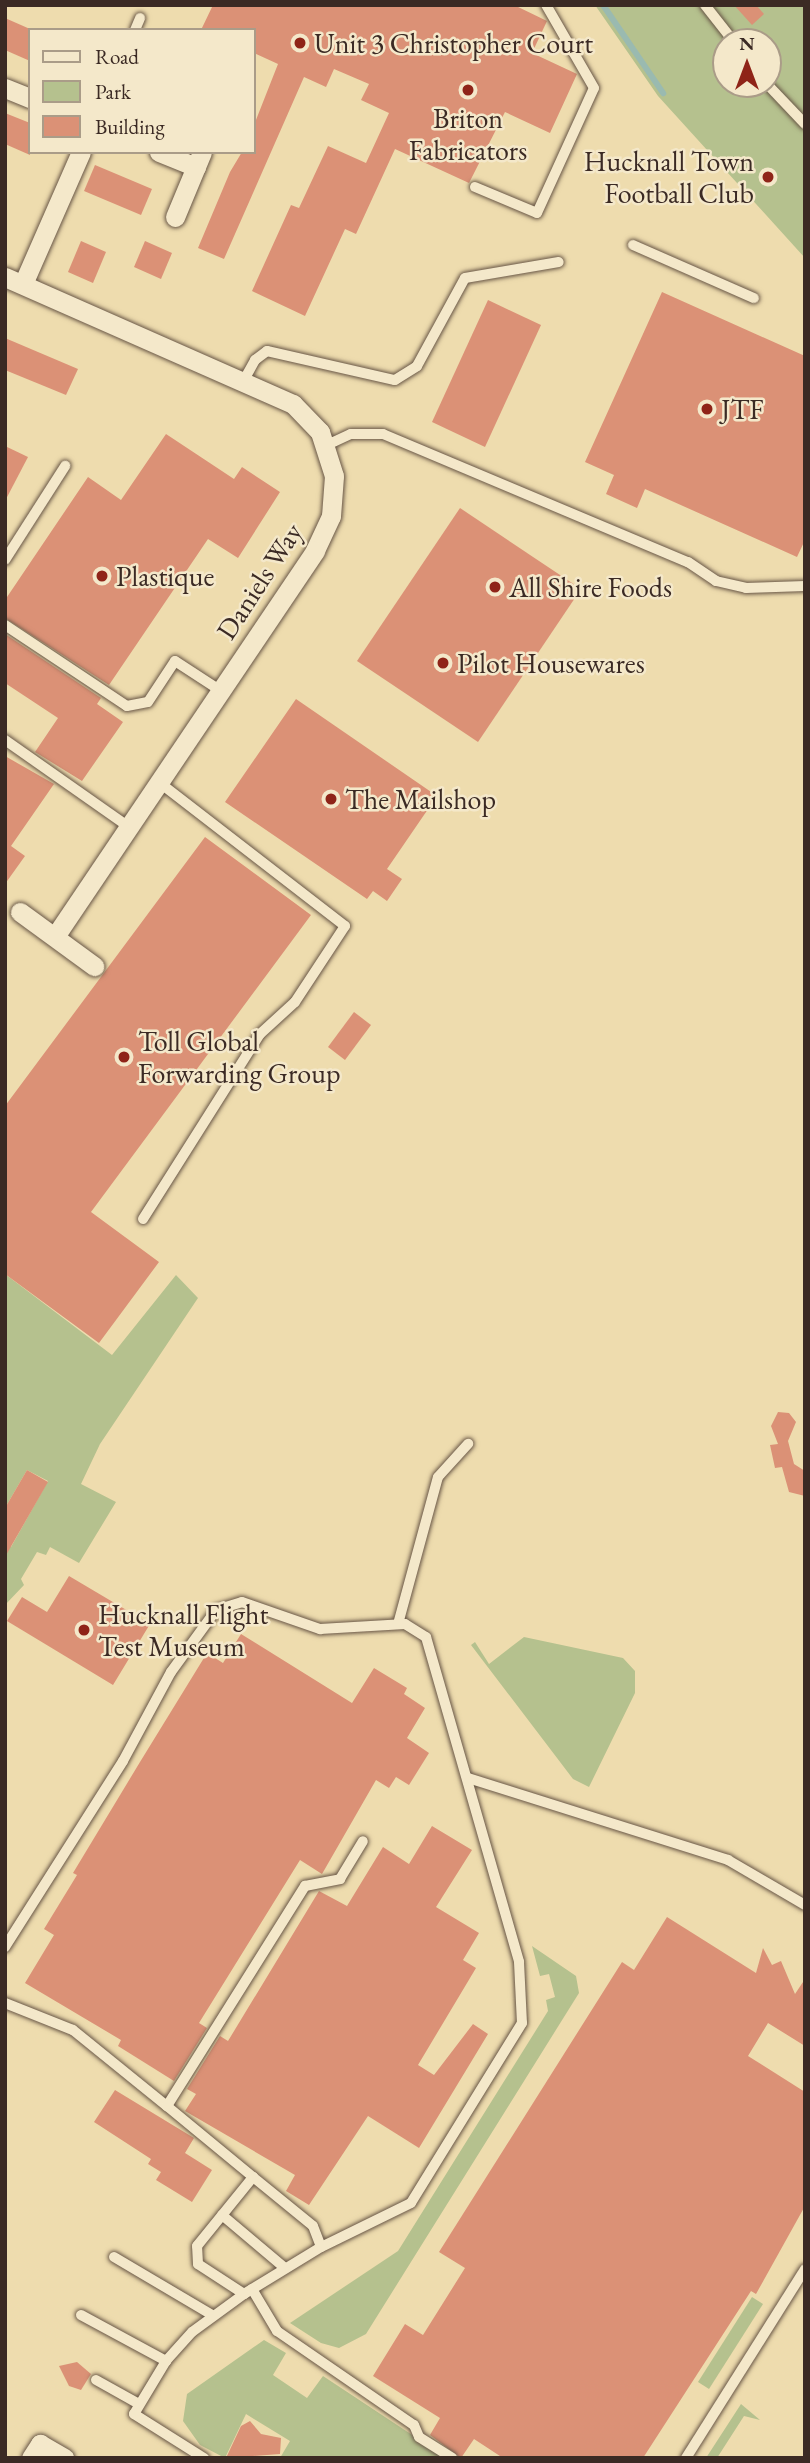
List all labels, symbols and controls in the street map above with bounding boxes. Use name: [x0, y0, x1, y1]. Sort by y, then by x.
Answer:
place label: Unit 3 Christopher Court: [314, 26, 593, 60]
legend: [28, 28, 256, 154]
north arrow: [712, 28, 782, 98]
text: N: [739, 31, 755, 56]
marker: Unit 3 Christopher Court: [292, 35, 308, 51]
text: Road: [95, 43, 139, 70]
text: Park: [95, 78, 131, 105]
marker: Briton Fabricators: [460, 82, 476, 98]
place label: Briton Fabricators: [409, 101, 527, 167]
text: Building: [95, 113, 165, 140]
place label: Hucknall Town Football Club: [584, 144, 754, 210]
marker: Hucknall Town Football Club: [760, 169, 776, 185]
place label: JTF: [721, 392, 764, 426]
marker: JTF: [699, 401, 715, 417]
street label: Daniels Way: [209, 516, 309, 646]
place label: Plastique: [116, 559, 214, 593]
marker: Plastique: [94, 568, 110, 584]
place label: All Shire Foods: [509, 570, 672, 604]
marker: All Shire Foods: [487, 579, 503, 595]
place label: Pilot Housewares: [457, 646, 645, 680]
marker: Pilot Housewares: [435, 655, 451, 671]
place label: The Mailshop: [345, 782, 496, 816]
marker: The Mailshop: [323, 791, 339, 807]
place label: Toll Global Forwarding Group: [138, 1024, 340, 1090]
marker: Toll Global Forwarding Group: [116, 1049, 132, 1065]
place label: Hucknall Flight Test Museum: [98, 1597, 268, 1663]
marker: Hucknall Flight Test Museum: [76, 1622, 92, 1638]

